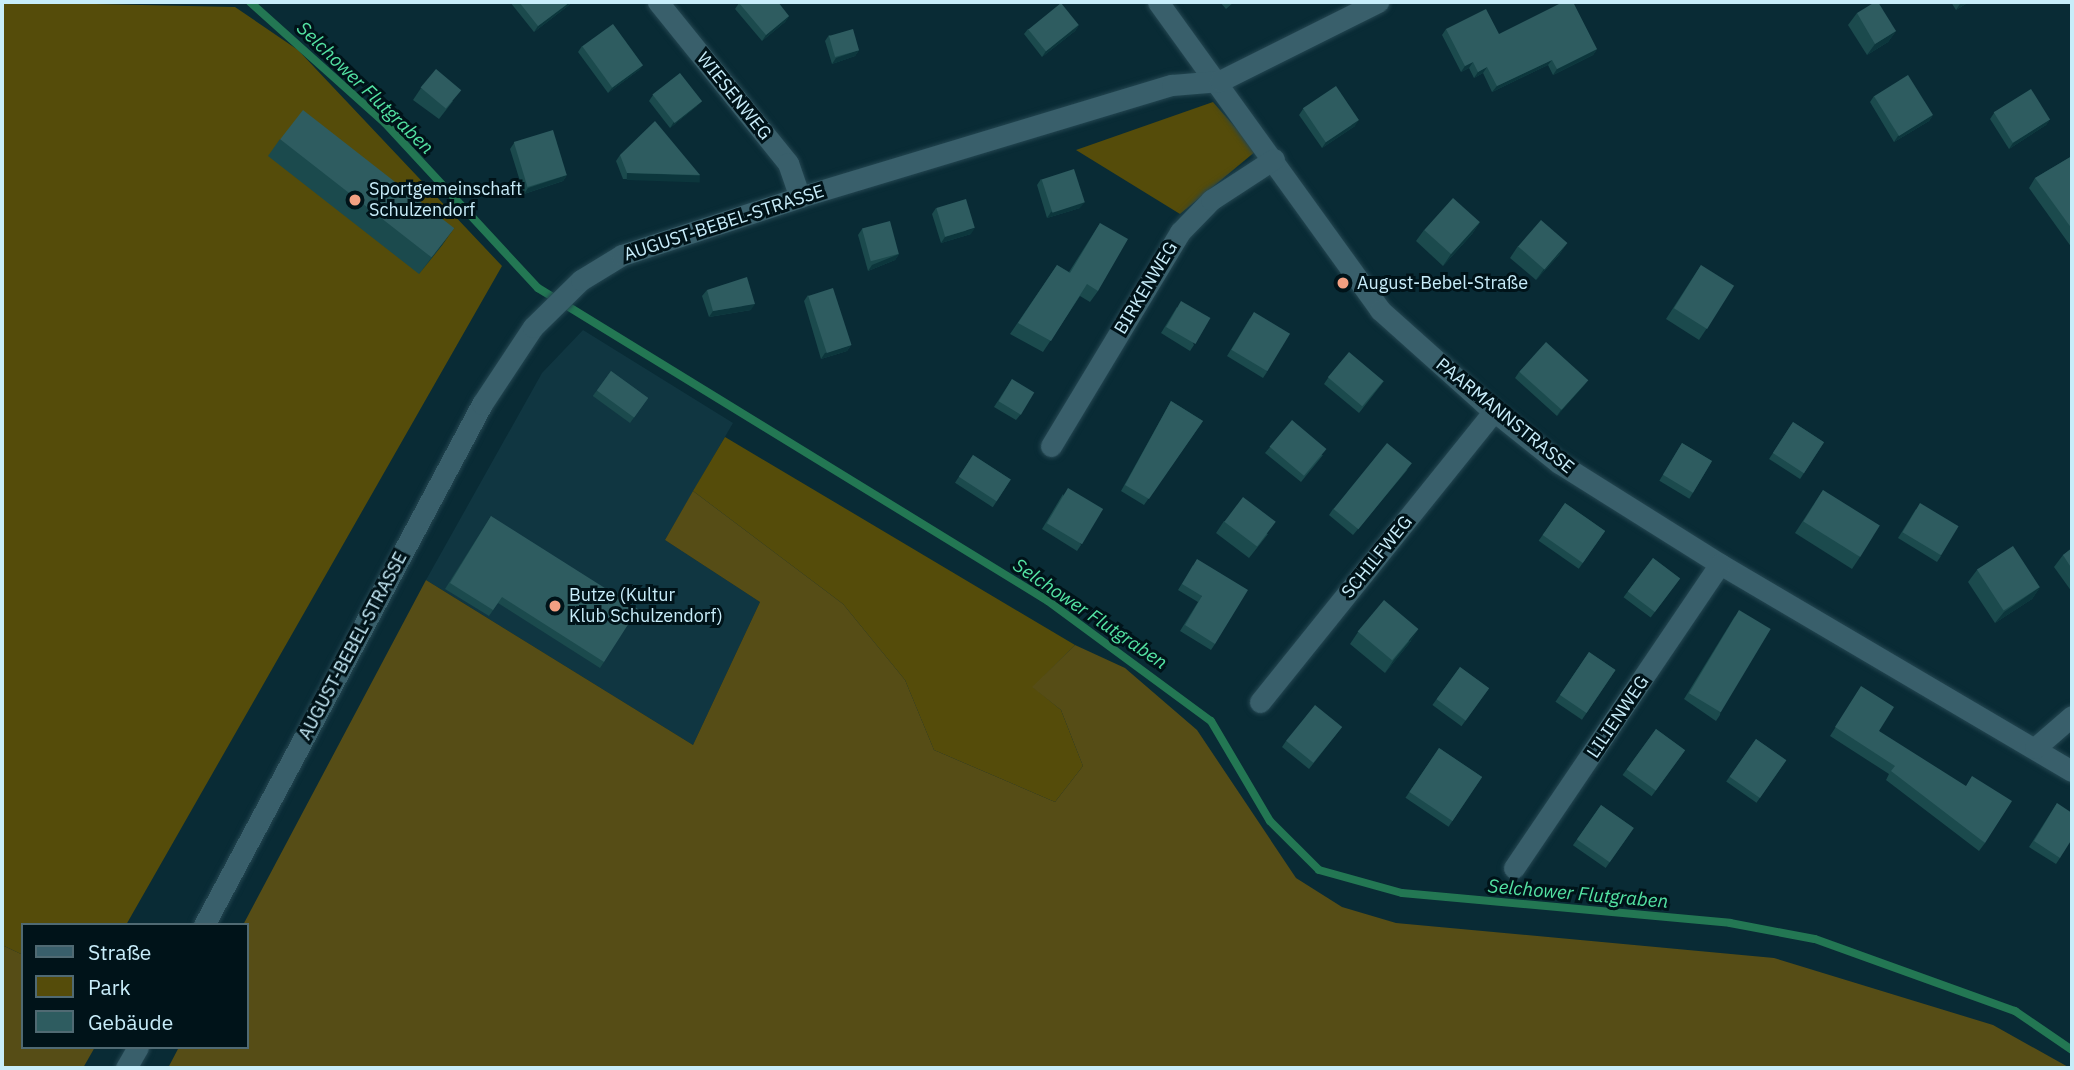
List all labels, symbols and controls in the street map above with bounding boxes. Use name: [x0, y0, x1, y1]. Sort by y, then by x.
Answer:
water label: Selchower Flutgraben: [292, 17, 438, 159]
street label: WIESENWEG: [692, 48, 776, 144]
place label: Sportgemeinschaft Schulzendorf: [369, 179, 522, 222]
street label: AUGUST-BEBEL-STRASSE: [621, 180, 827, 266]
marker: Sportgemeinschaft Schulzendorf: [347, 192, 363, 208]
street label: BIRKENWEG: [1110, 238, 1182, 338]
place label: August-Bebel-Straße: [1357, 272, 1528, 294]
marker: August-Bebel-Straße: [1335, 275, 1351, 291]
street label: PAARMANNSTRASSE: [1432, 354, 1578, 478]
street label: SCHILFWEG: [1337, 511, 1417, 603]
street label: AUGUST-BEBEL-STRASSE: [294, 548, 412, 744]
water label: Selchower Flutgraben: [1009, 554, 1171, 674]
place label: Butze (Kultur Klub Schulzendorf): [569, 585, 723, 628]
marker: Butze (Kultur Klub Schulzendorf): [547, 598, 563, 614]
street label: LILIENWEG: [1583, 672, 1653, 762]
water label: Selchower Flutgraben: [1487, 875, 1669, 913]
legend: [21, 923, 248, 1049]
text: Straße: [88, 938, 151, 966]
text: Park: [88, 973, 131, 1001]
text: Gebäude: [88, 1008, 173, 1036]

